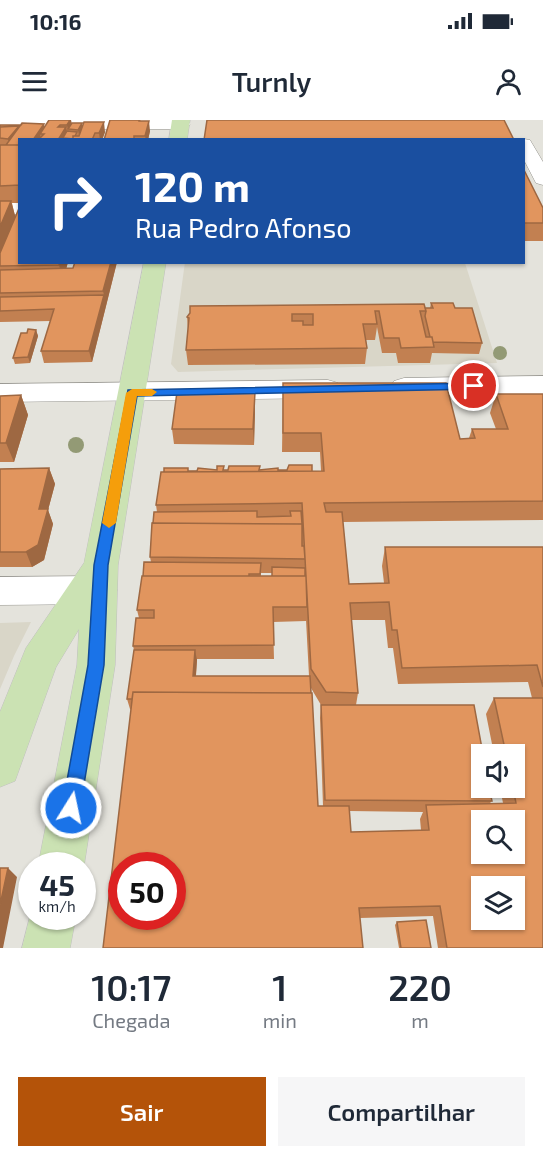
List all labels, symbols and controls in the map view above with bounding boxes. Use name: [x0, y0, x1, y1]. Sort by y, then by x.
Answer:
text: 10:16: [30, 8, 82, 34]
icon: menu: [18, 65, 51, 98]
text: Turnly: [232, 65, 311, 97]
icon: person: [492, 65, 525, 98]
text: 120 m: [135, 160, 250, 210]
icon: right: [36, 162, 114, 240]
text: Rua Pedro Afonso: [135, 211, 352, 243]
pin: [448, 360, 499, 411]
icon: arrive: [457, 369, 490, 402]
map controls: [471, 744, 525, 930]
button: sound: [471, 744, 525, 798]
position arrow: [39, 776, 103, 840]
button: search: [471, 810, 525, 864]
speed limit sign: 50: [108, 852, 186, 930]
text: 45: [39, 866, 75, 902]
button: layers: [471, 876, 525, 930]
text: km/h: [38, 897, 76, 915]
text: 10:17: [91, 965, 171, 1008]
text: 1: [272, 965, 287, 1008]
text: 220: [388, 965, 452, 1008]
text: Chegada: [92, 1008, 170, 1032]
text: min: [263, 1008, 297, 1032]
text: m: [411, 1008, 429, 1032]
button: Sair: [18, 1077, 266, 1146]
button: Compartilhar: [278, 1077, 525, 1146]

